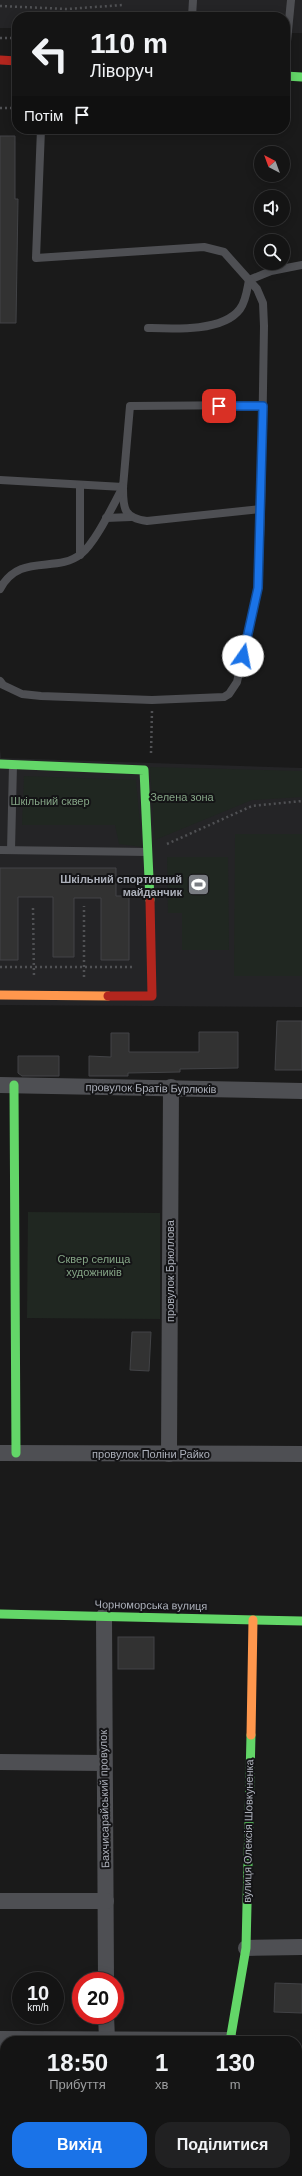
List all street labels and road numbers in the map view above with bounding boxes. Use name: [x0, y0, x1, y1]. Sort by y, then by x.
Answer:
street label: провулок Братів Бурлюків: [85, 1081, 217, 1095]
street label: провулок Брюллова: [164, 1219, 176, 1322]
street label: провулок Поліни Райко: [92, 1448, 210, 1460]
street label: Чорноморська вулиця: [95, 1598, 207, 1612]
street label: Бахчисарайський провулок: [97, 1730, 111, 1868]
street label: вулиця Олексія Шовкуненка: [241, 1758, 255, 1903]

